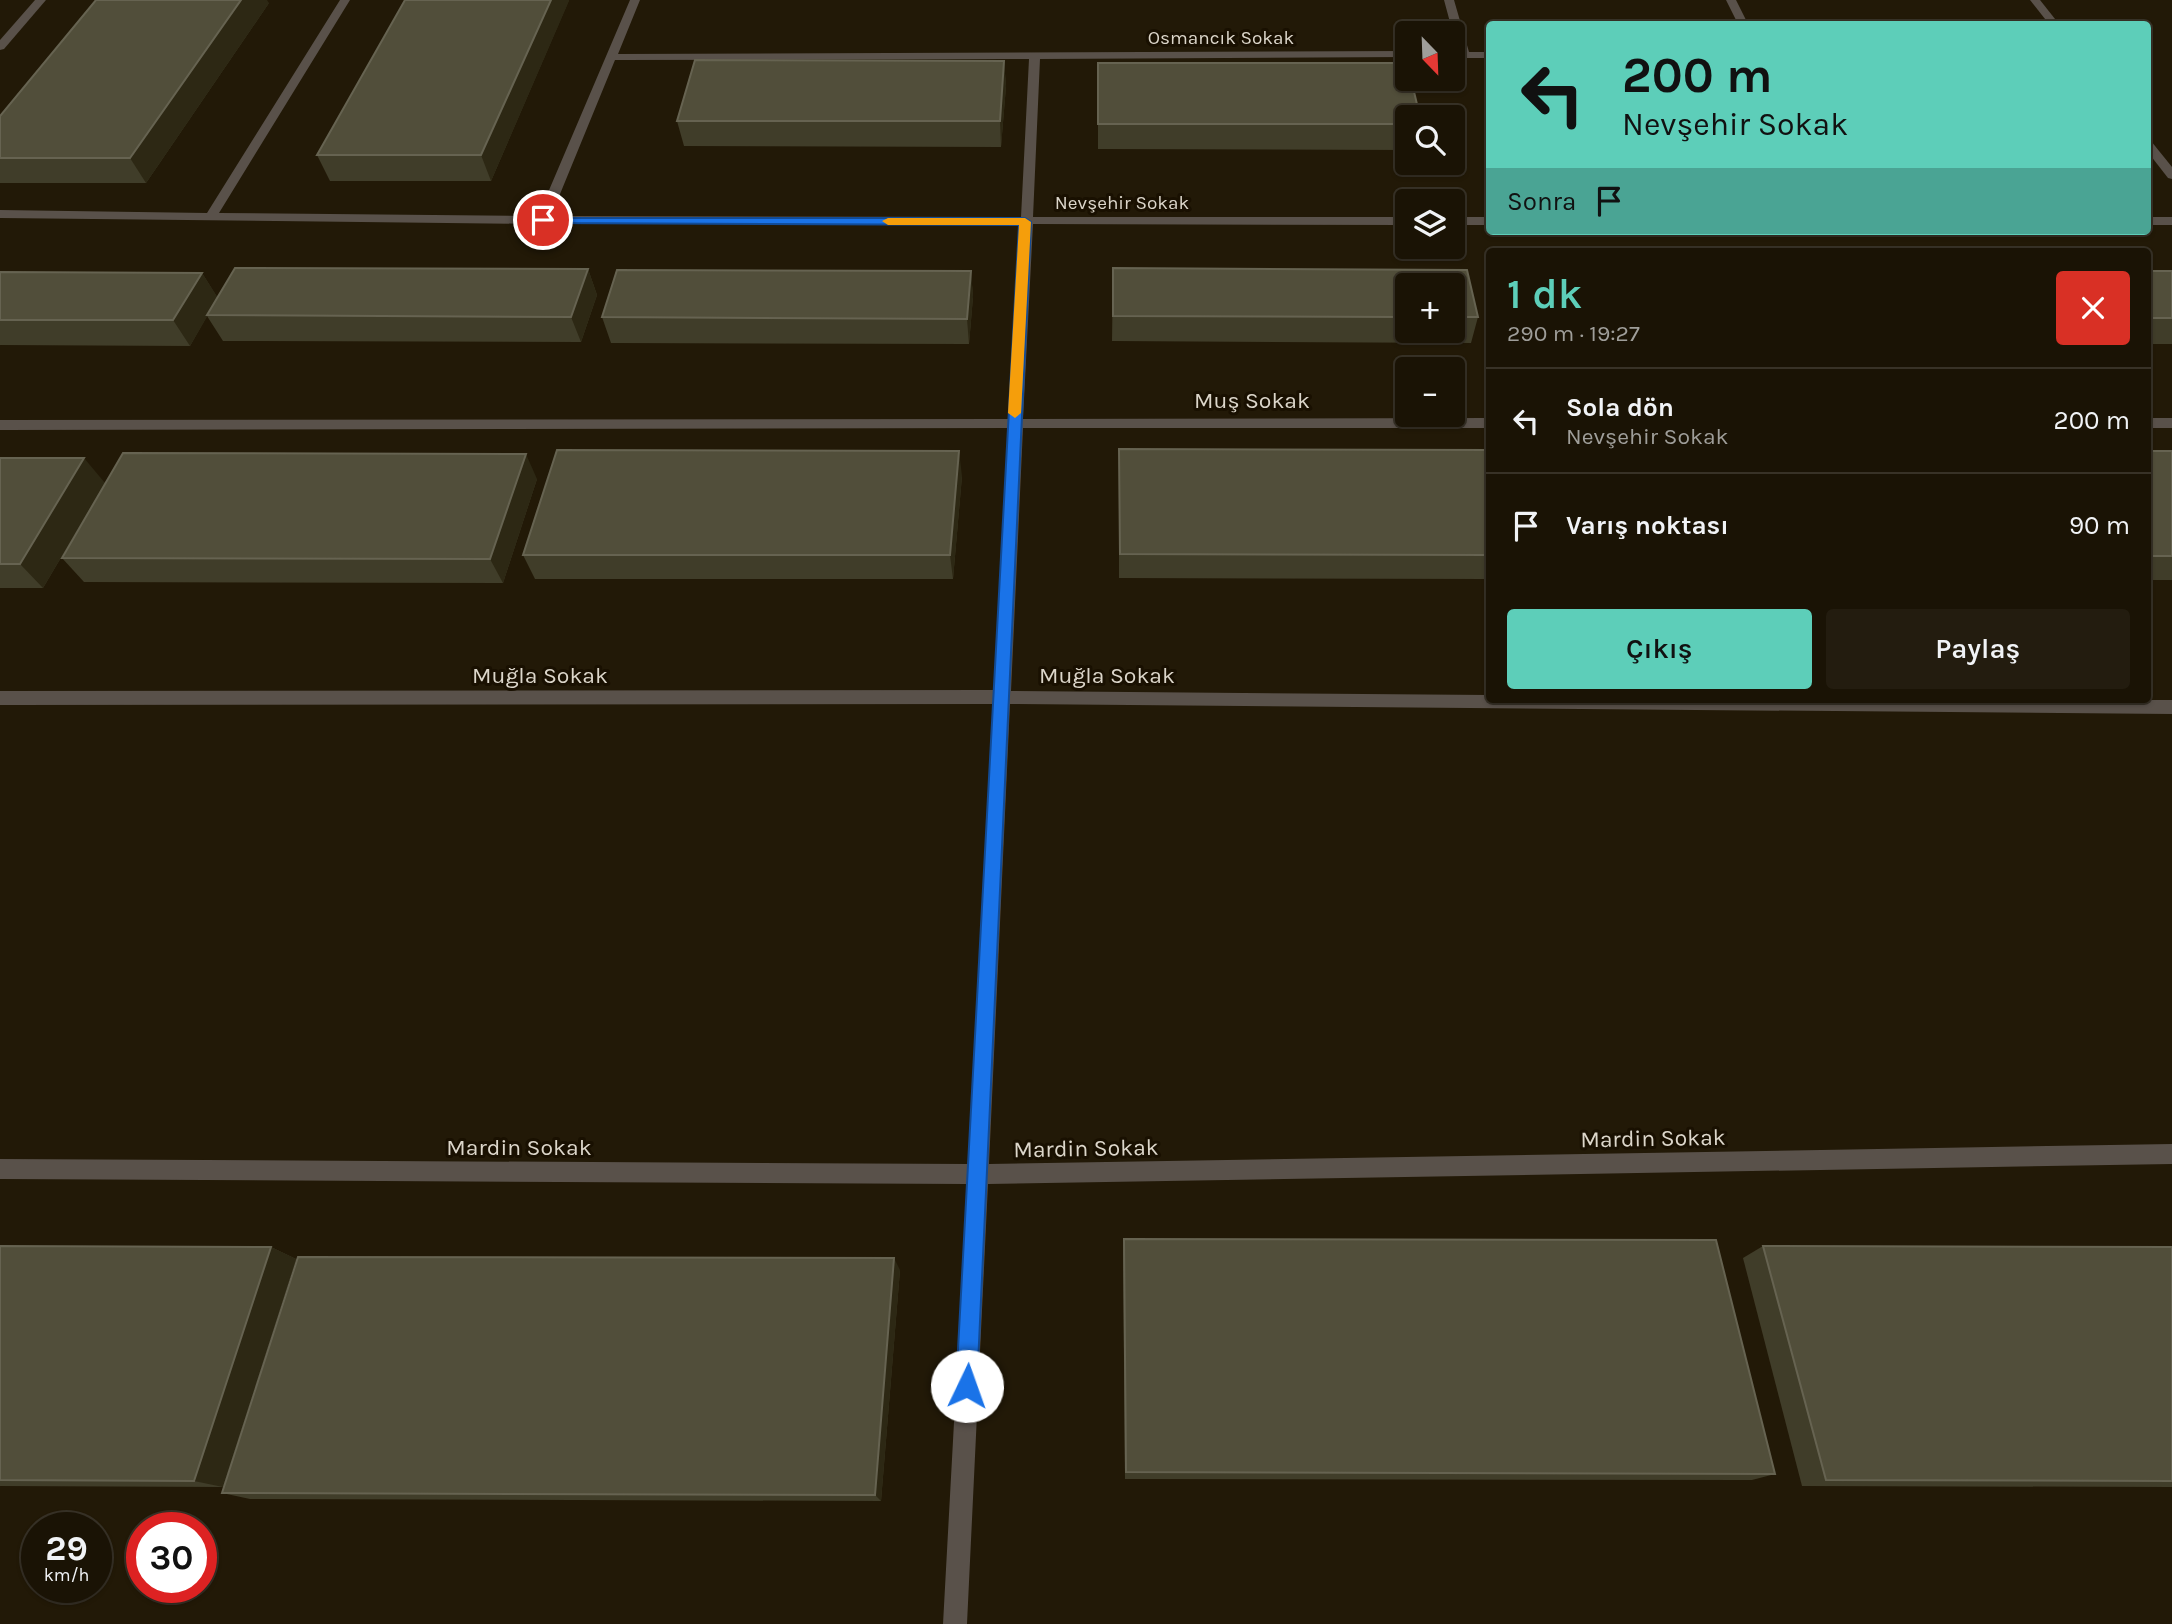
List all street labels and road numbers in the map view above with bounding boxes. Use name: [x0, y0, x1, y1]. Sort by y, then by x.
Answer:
street label: Osmancık Sokak: [1148, 27, 1294, 49]
street label: Nevşehir Sokak: [1055, 192, 1189, 214]
street label: Muş Sokak: [1194, 387, 1310, 414]
street label: Muğla Sokak: [472, 662, 608, 689]
street label: Muğla Sokak: [1039, 662, 1175, 689]
street label: Mardin Sokak: [1580, 1124, 1726, 1153]
street label: Mardin Sokak: [446, 1134, 592, 1161]
street label: Mardin Sokak: [1013, 1134, 1159, 1163]

